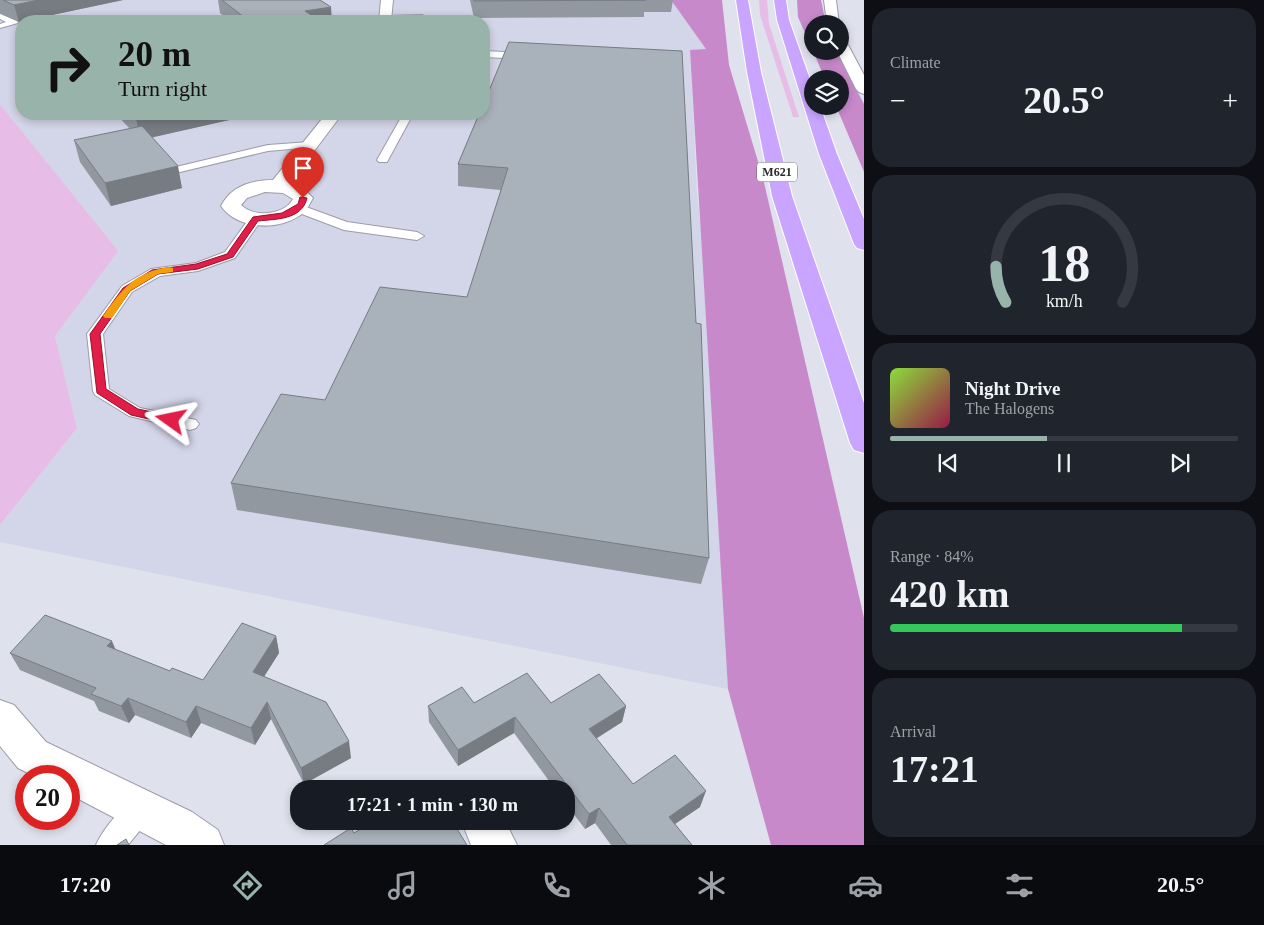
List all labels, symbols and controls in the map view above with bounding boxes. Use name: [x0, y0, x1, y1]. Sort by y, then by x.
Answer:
map controls: [804, 15, 849, 115]
button: search: [804, 15, 849, 60]
icon: right: [35, 35, 100, 100]
text: 20 m: [118, 35, 191, 74]
text: Climate: [890, 54, 941, 71]
button: layers: [804, 70, 849, 115]
text: Turn right: [118, 76, 207, 101]
text: 20.5°: [1023, 79, 1105, 121]
text: −: [890, 85, 906, 116]
text: +: [1222, 85, 1238, 116]
pin: [282, 147, 324, 198]
icon: arrive: [289, 154, 317, 182]
road number: M621: [757, 162, 797, 182]
text: 18: [1038, 235, 1090, 292]
text: km/h: [1046, 291, 1082, 311]
text: Night Drive: [965, 378, 1061, 399]
position arrow: [144, 393, 196, 445]
text: The Halogens: [965, 400, 1054, 417]
icon: previous: [934, 449, 962, 477]
icon: pause: [1050, 449, 1078, 477]
icon: next: [1166, 449, 1194, 477]
text: Range · 84%: [890, 548, 974, 565]
text: 420 km: [890, 573, 1009, 615]
text: Arrival: [890, 723, 936, 740]
text: 17:21: [890, 748, 979, 790]
speed limit sign: 20: [15, 765, 80, 830]
text: 17:21 · 1 min · 130 m: [347, 794, 518, 815]
icon: directions: [230, 868, 265, 903]
icon: music: [385, 868, 420, 903]
icon: phone: [539, 868, 574, 903]
icon: climate: [694, 868, 729, 903]
icon: car: [848, 868, 883, 903]
icon: filters: [1002, 868, 1037, 903]
text: 17:20: [60, 872, 111, 897]
text: 20.5°: [1157, 872, 1204, 897]

